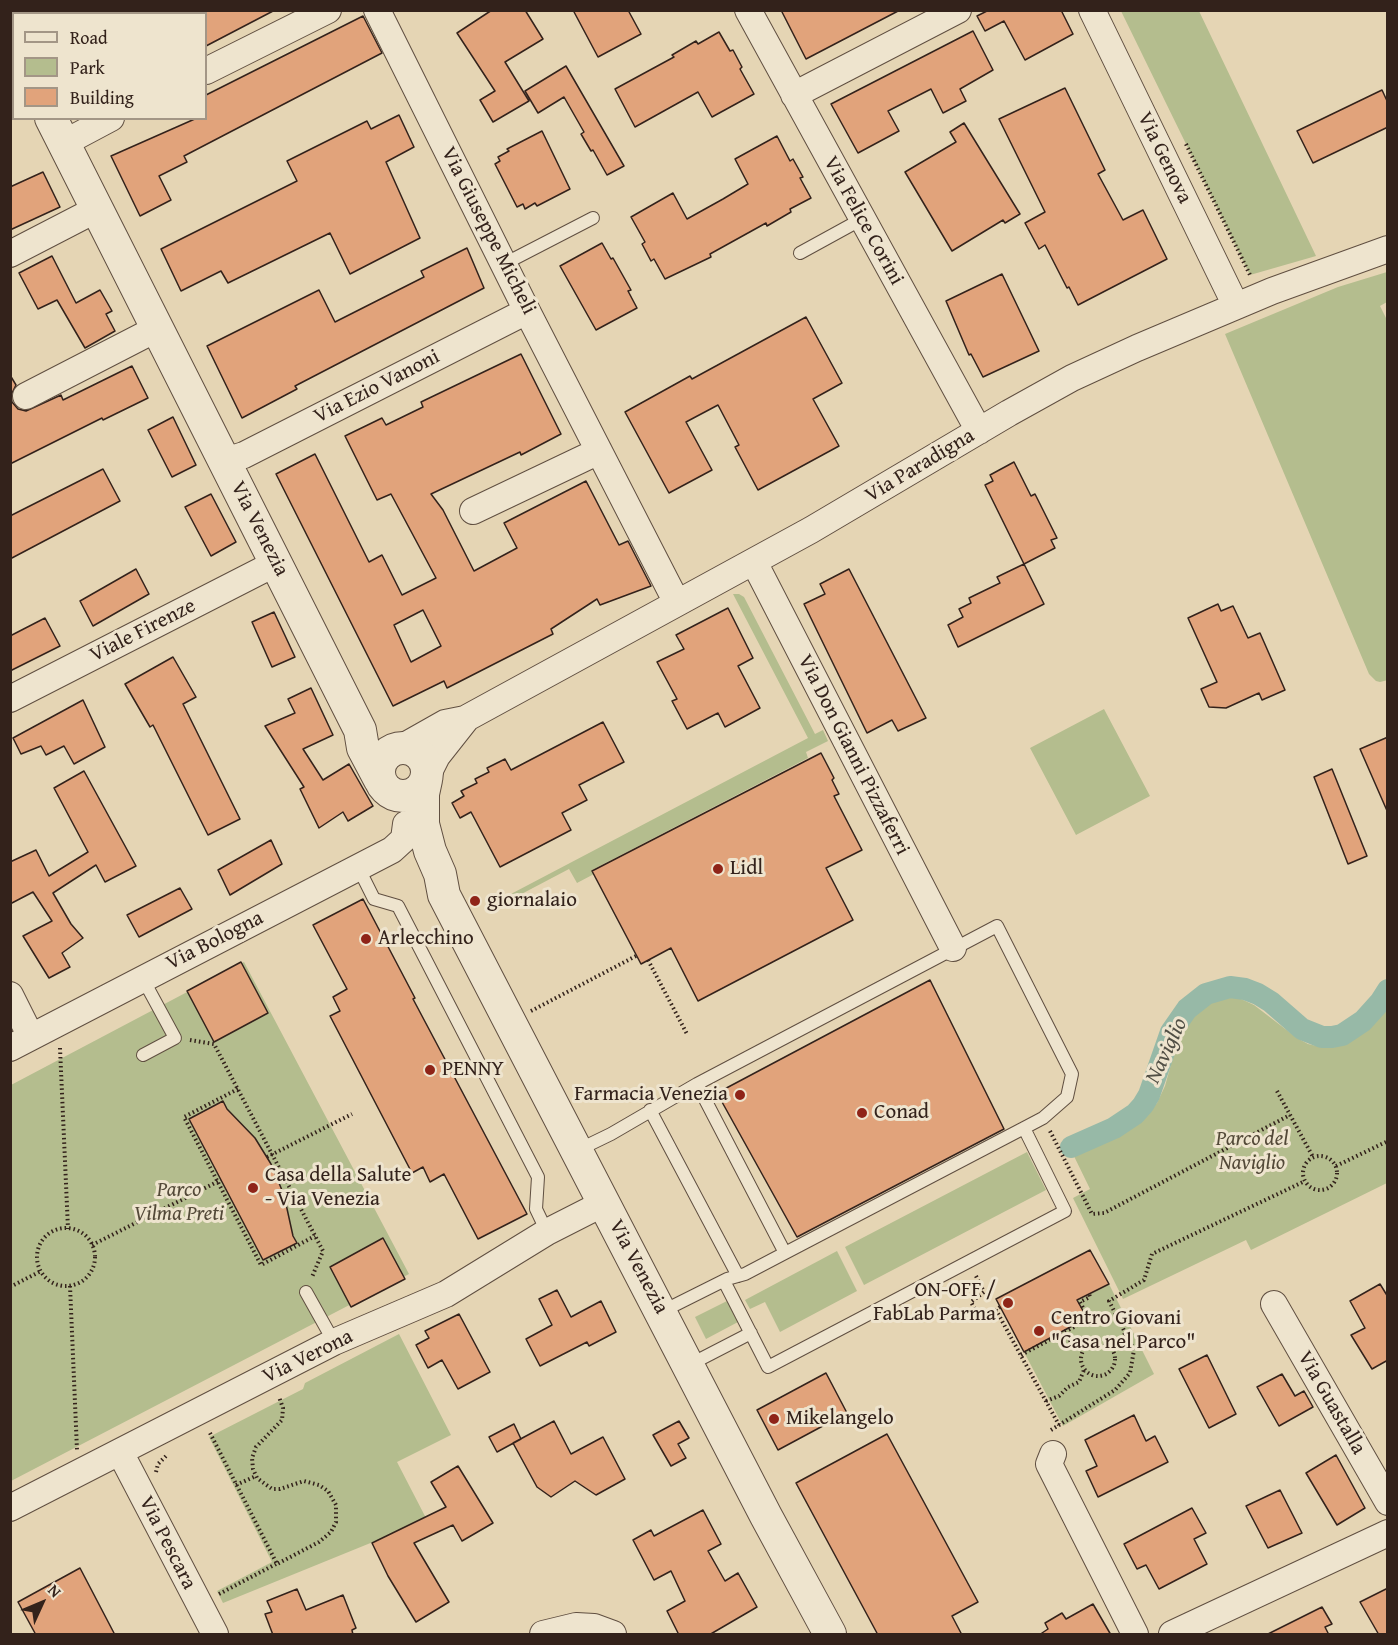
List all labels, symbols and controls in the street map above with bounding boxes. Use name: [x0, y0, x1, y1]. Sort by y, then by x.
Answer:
legend: [12, 12, 207, 120]
text: Road: [70, 24, 108, 51]
text: Park: [70, 54, 105, 81]
text: Building: [70, 84, 134, 111]
street label: Via Genova: [1131, 108, 1197, 208]
street label: Via Giuseppe Micheli: [435, 143, 541, 319]
street label: Via Felice Corini: [817, 152, 909, 290]
street label: Via Ezio Vanoni: [310, 344, 444, 430]
street label: Via Paradigna: [861, 424, 979, 508]
street label: Via Venezia: [224, 477, 294, 581]
street label: Viale Firenze: [86, 594, 200, 668]
street label: Via Don Gianni Pizzaferri: [791, 651, 915, 859]
place label: Lidl: [730, 856, 763, 882]
marker: Lidl: [711, 862, 725, 876]
place label: giornalaio: [487, 888, 577, 914]
marker: giornalaio: [468, 894, 482, 908]
street label: Via Bologna: [162, 906, 268, 976]
place label: Arlecchino: [378, 926, 474, 952]
marker: Arlecchino: [359, 932, 373, 946]
water label: Naviglio: [1140, 1014, 1194, 1088]
place label: PENNY: [442, 1057, 504, 1083]
marker: PENNY: [423, 1063, 437, 1077]
place label: Farmacia Venezia: [574, 1082, 728, 1108]
marker: Farmacia Venezia: [733, 1088, 747, 1102]
place label: Conad: [874, 1100, 929, 1126]
marker: Conad: [855, 1106, 869, 1120]
park label: Parco del Naviglio: [1216, 1127, 1288, 1177]
place label: Casa della Salute - Via Venezia: [265, 1163, 411, 1213]
park label: Parco Vilma Preti: [134, 1178, 224, 1228]
marker: Casa della Salute - Via Venezia: [246, 1181, 260, 1195]
street label: Via Venezia: [603, 1216, 673, 1318]
place label: ON-OFF / FabLab Parma: [873, 1278, 996, 1328]
marker: ON-OFF / FabLab Parma: [1001, 1296, 1015, 1310]
place label: Centro Giovani "Casa nel Parco": [1051, 1306, 1195, 1356]
street label: Via Verona: [259, 1324, 357, 1390]
marker: Centro Giovani "Casa nel Parco": [1032, 1324, 1046, 1338]
street label: Via Guastalla: [1291, 1347, 1371, 1459]
place label: Mikelangelo: [786, 1406, 894, 1432]
marker: Mikelangelo: [767, 1412, 781, 1426]
street label: Via Pescara: [133, 1492, 201, 1594]
north arrow: [12, 1573, 72, 1633]
text: N: [43, 1578, 67, 1603]

